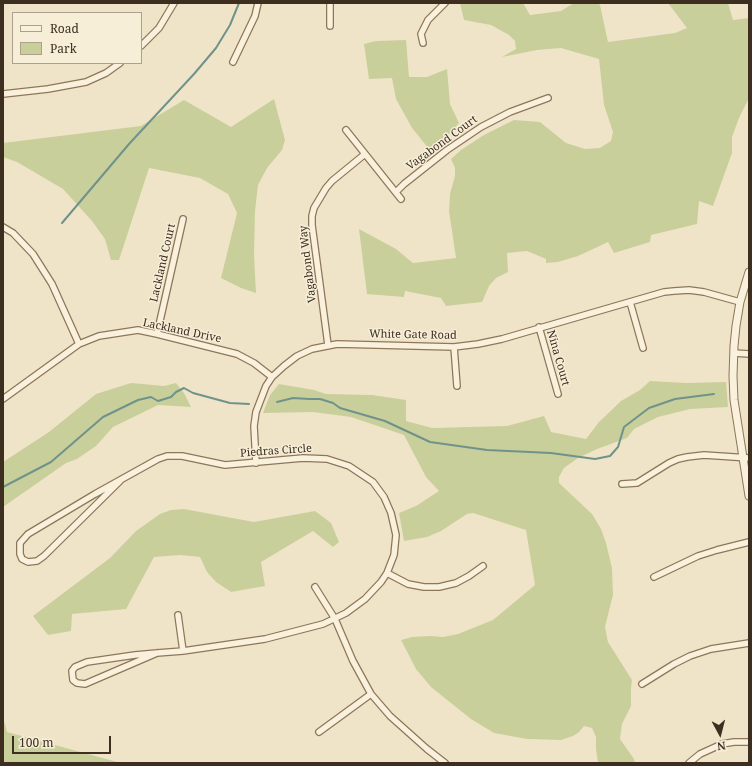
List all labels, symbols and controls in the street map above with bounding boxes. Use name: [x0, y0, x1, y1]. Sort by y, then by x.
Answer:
legend: [12, 12, 142, 64]
text: Road: [50, 20, 79, 37]
text: Park: [50, 40, 77, 57]
street label: Vagabond Court: [404, 113, 480, 173]
street label: Lackland Court: [148, 222, 178, 304]
street label: Vagabond Way: [297, 225, 319, 303]
street label: Lackland Drive: [141, 316, 223, 346]
street label: White Gate Road: [369, 328, 457, 342]
street label: Nina Court: [544, 329, 572, 387]
street label: Piedras Circle: [240, 442, 312, 460]
north arrow: [700, 714, 740, 754]
scale bar: [14, 728, 113, 754]
text: 100 m: [19, 734, 54, 751]
text: N: [716, 738, 727, 754]

